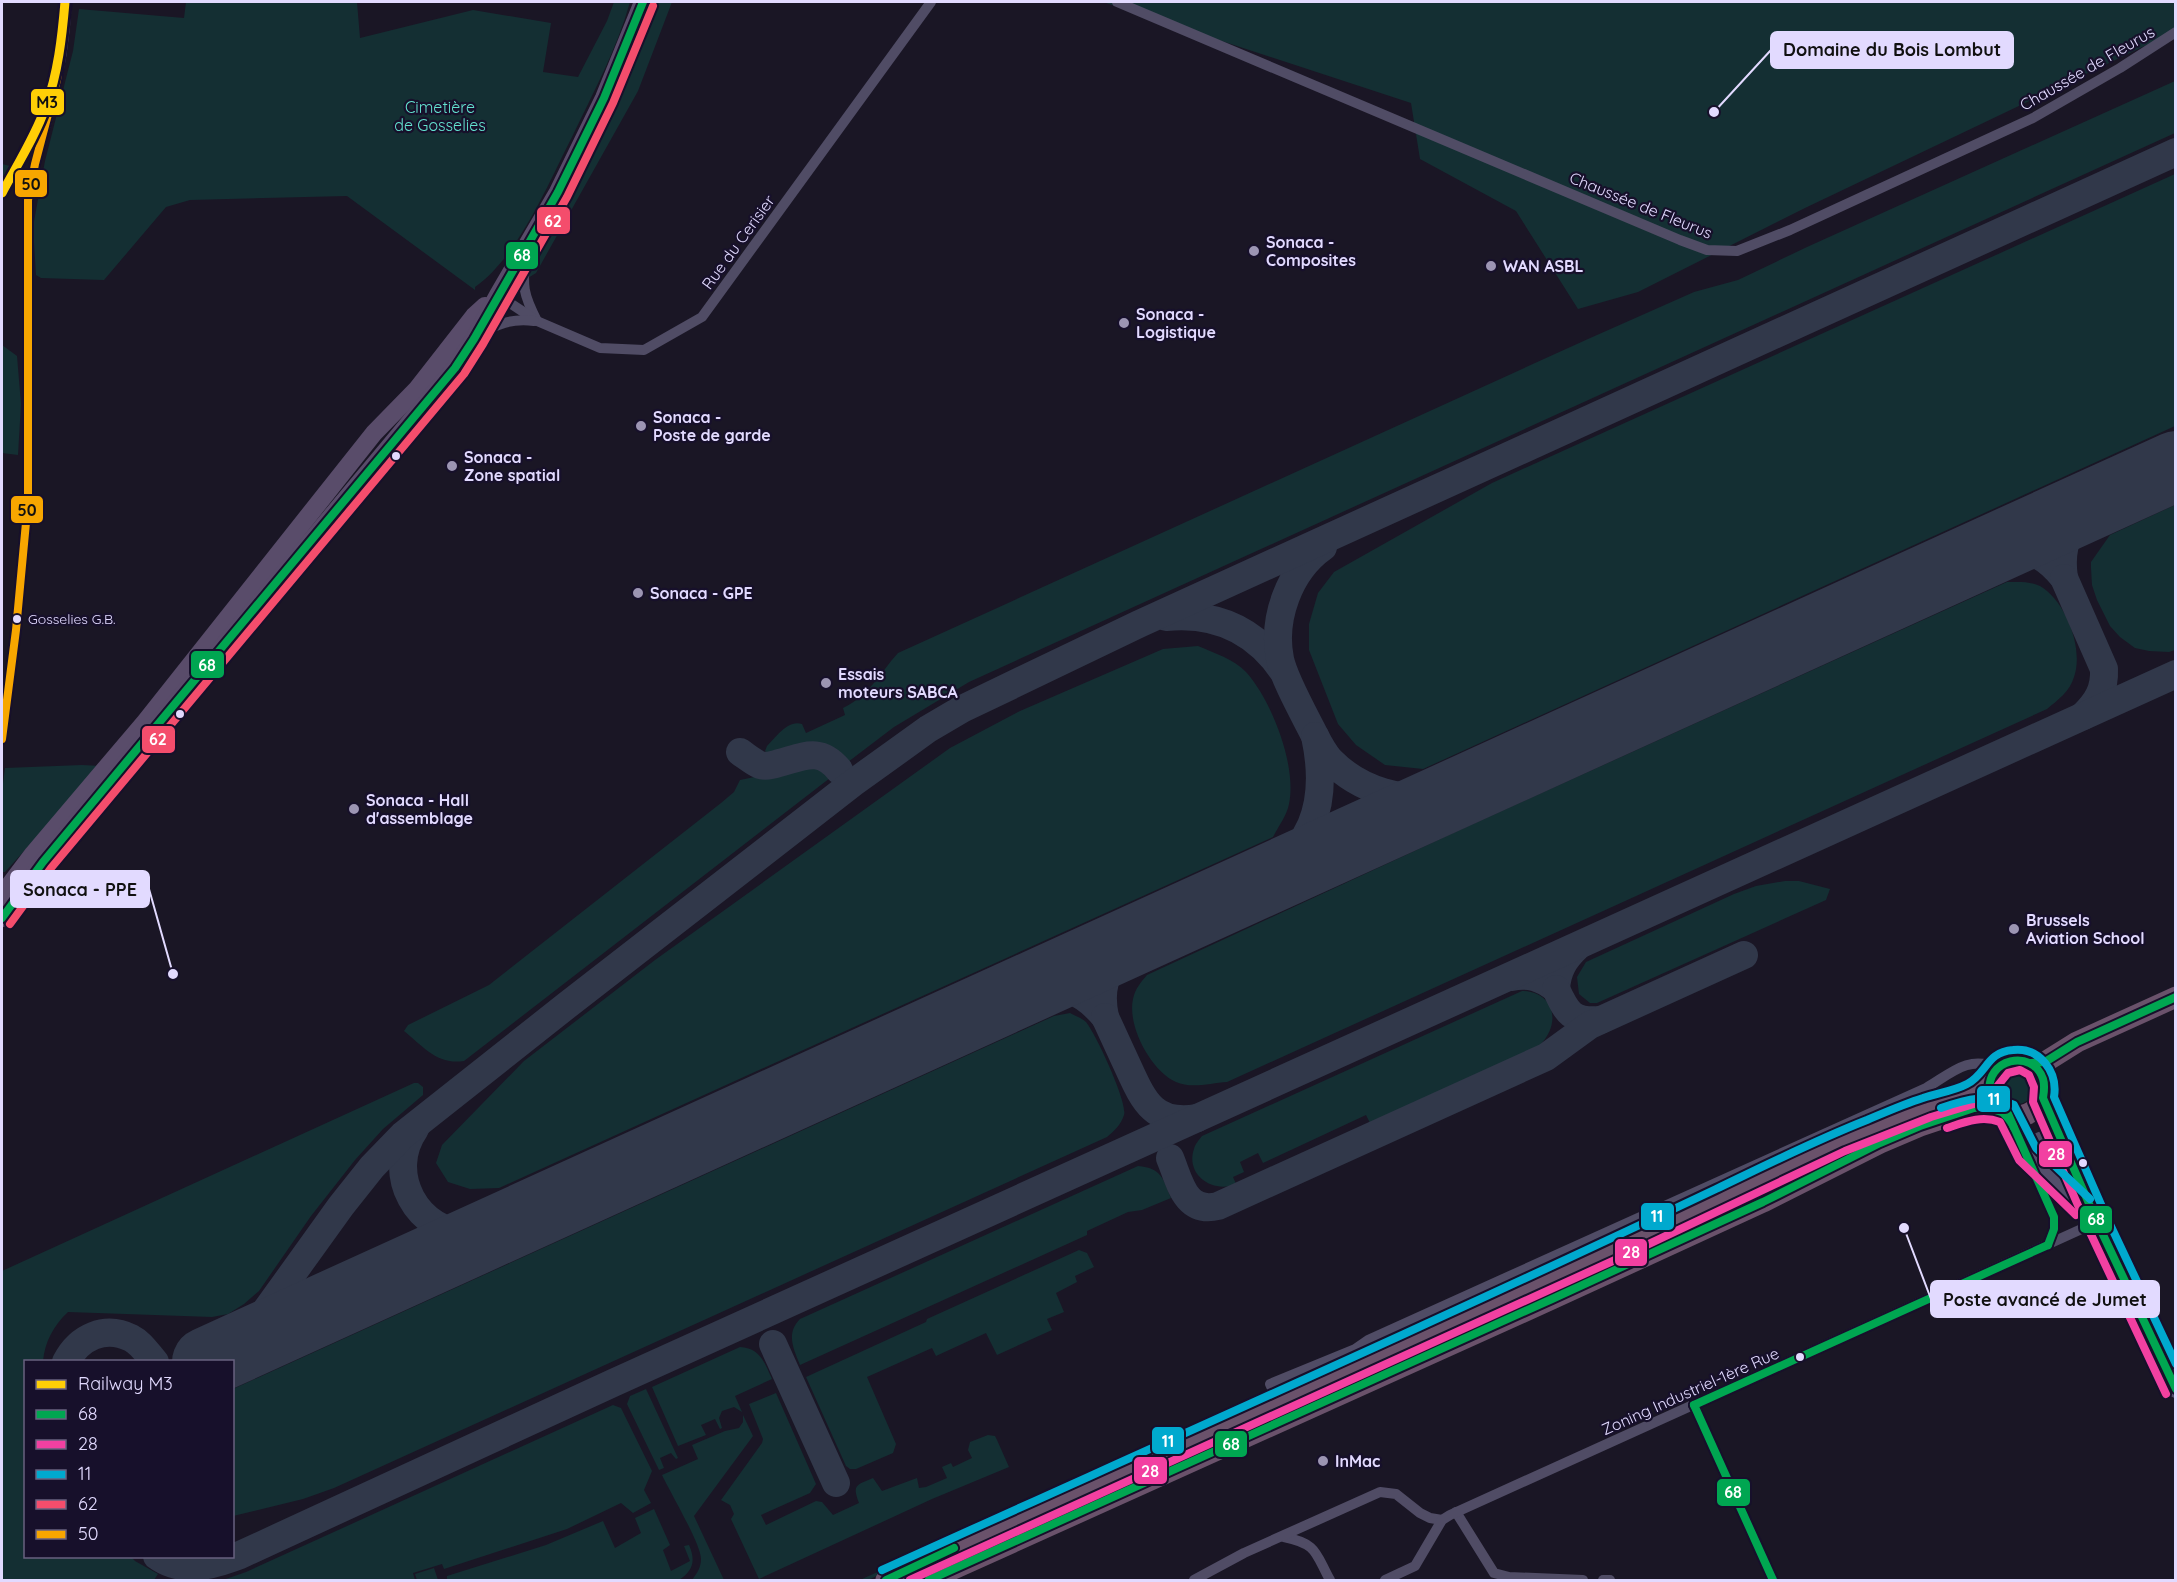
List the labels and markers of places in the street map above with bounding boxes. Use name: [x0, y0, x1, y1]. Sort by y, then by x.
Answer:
callout: Domaine du Bois Lombut: [1771, 32, 2013, 68]
place label: Sonaca - Composites: [1266, 232, 1356, 270]
marker: Sonaca - Composites: [1247, 244, 1261, 258]
place label: WAN ASBL: [1503, 256, 1583, 276]
marker: WAN ASBL: [1484, 259, 1498, 273]
place label: Sonaca - Logistique: [1136, 304, 1216, 342]
marker: Sonaca - Logistique: [1117, 316, 1131, 330]
place label: Sonaca - Poste de garde: [653, 407, 771, 445]
marker: Sonaca - Poste de garde: [634, 419, 648, 433]
place label: Sonaca - Zone spatial: [464, 447, 560, 485]
unlabelled marker: [390, 450, 402, 462]
marker: Sonaca - Zone spatial: [445, 459, 459, 473]
place label: Sonaca - GPE: [650, 583, 753, 603]
marker: Sonaca - GPE: [631, 586, 645, 600]
place label: Gosselies G.B.: [28, 610, 116, 628]
marker: Gosselies G.B.: [11, 613, 23, 625]
place label: Essais moteurs SABCA: [838, 664, 958, 702]
marker: Essais moteurs SABCA: [819, 676, 833, 690]
unlabelled marker: [174, 708, 186, 720]
place label: Sonaca - Hall d'assemblage: [366, 790, 473, 828]
marker: Sonaca - Hall d'assemblage: [347, 802, 361, 816]
callout: Sonaca - PPE: [11, 871, 149, 907]
place label: Brussels Aviation School: [2026, 910, 2144, 948]
marker: Brussels Aviation School: [2007, 922, 2021, 936]
unlabelled marker: [2077, 1157, 2089, 1169]
callout: Poste avancé de Jumet: [1931, 1281, 2159, 1317]
unlabelled marker: [1794, 1351, 1806, 1363]
place label: InMac: [1335, 1451, 1380, 1471]
marker: InMac: [1316, 1454, 1330, 1468]

